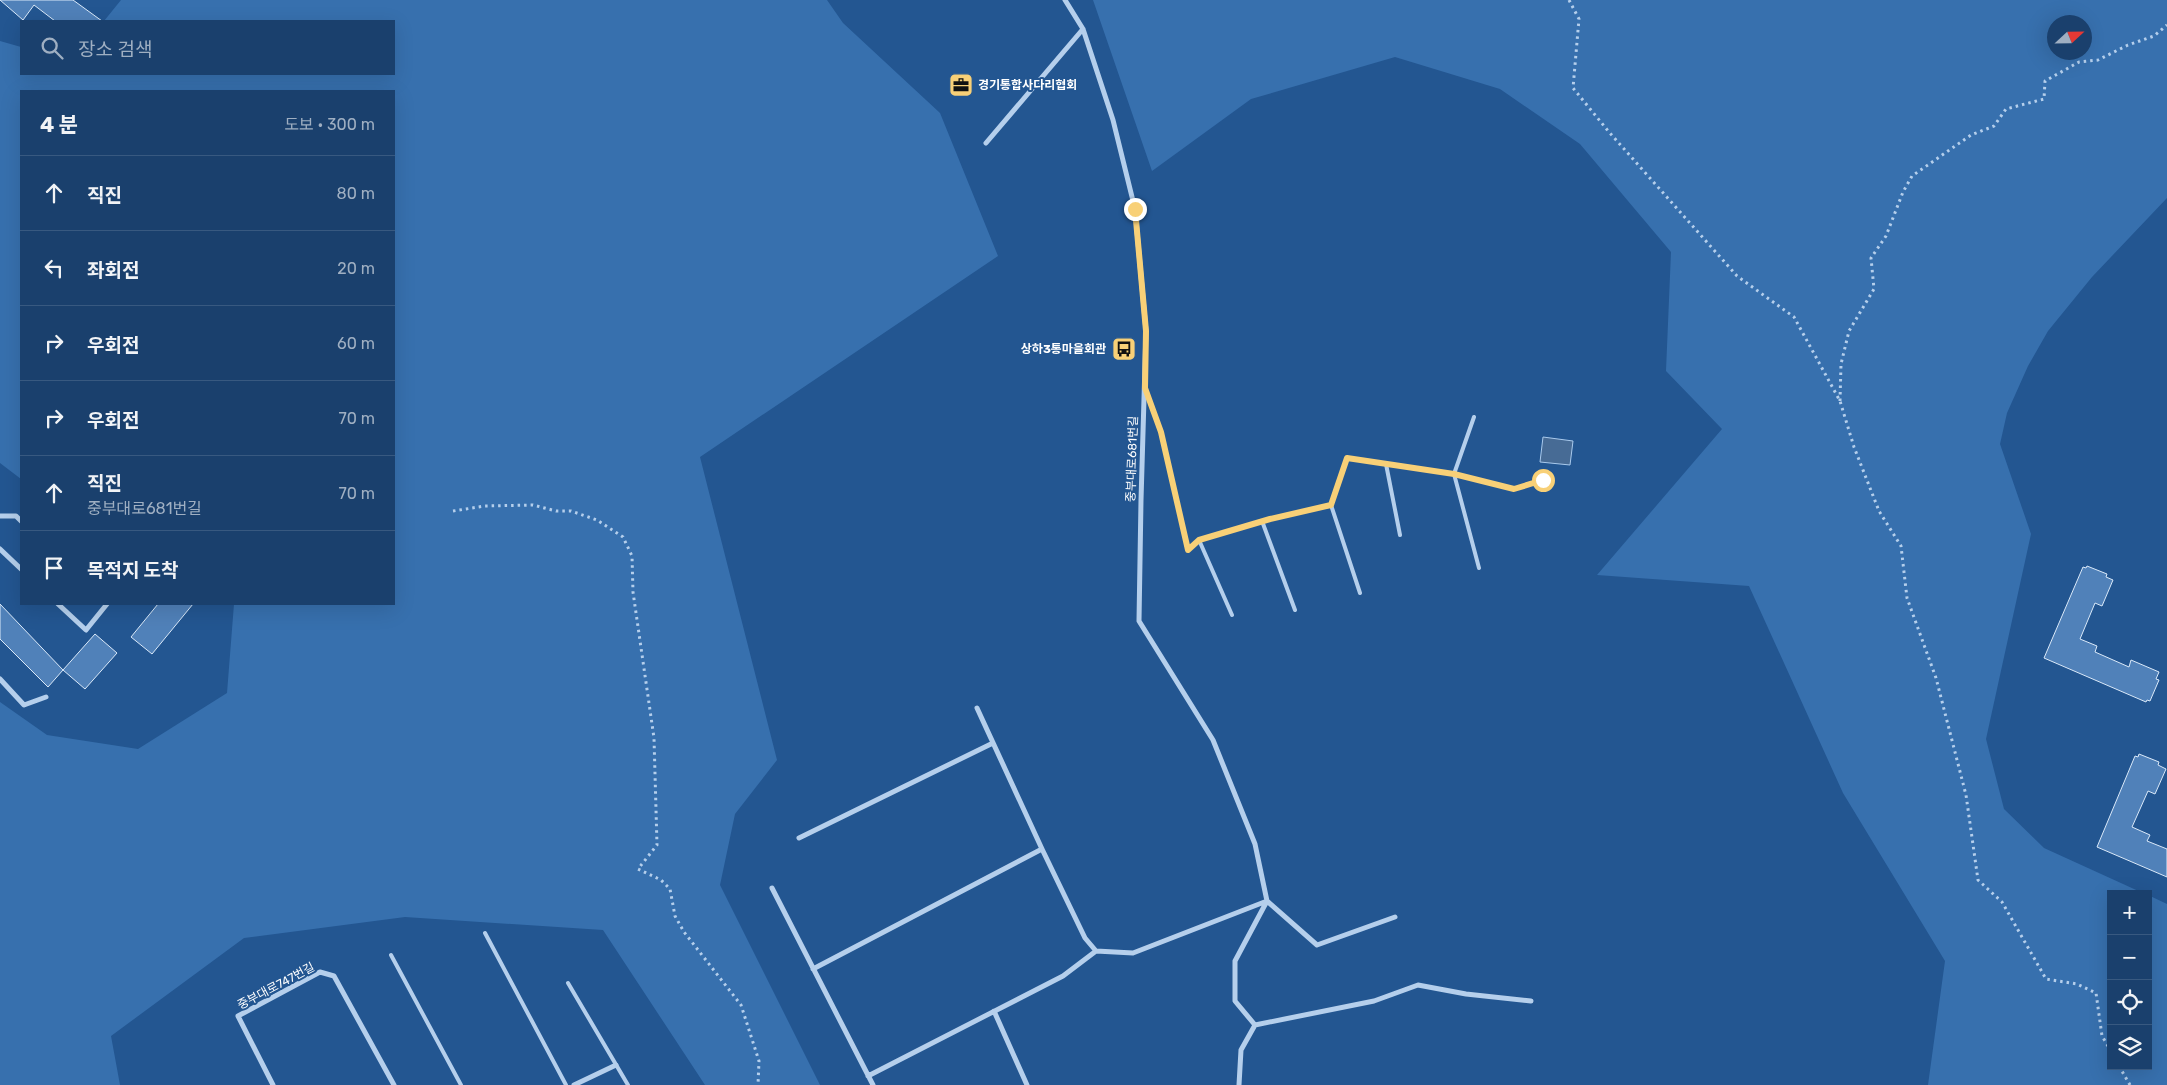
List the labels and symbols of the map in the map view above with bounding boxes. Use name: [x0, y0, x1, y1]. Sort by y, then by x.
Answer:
north arrow: [2047, 15, 2092, 60]
office icon: 경기통합사다리협회: [948, 72, 974, 98]
place label: 경기통합사다리협회: [978, 78, 1077, 92]
route end: [1124, 198, 1147, 221]
bus stop icon: 상하3통마을회관: [1111, 336, 1137, 362]
place label: 상하3통마을회관: [1021, 342, 1106, 356]
street label: 중부대로681번길: [1123, 416, 1141, 502]
route start: [1532, 469, 1555, 492]
street label: 중부대로747번길: [235, 960, 317, 1012]

